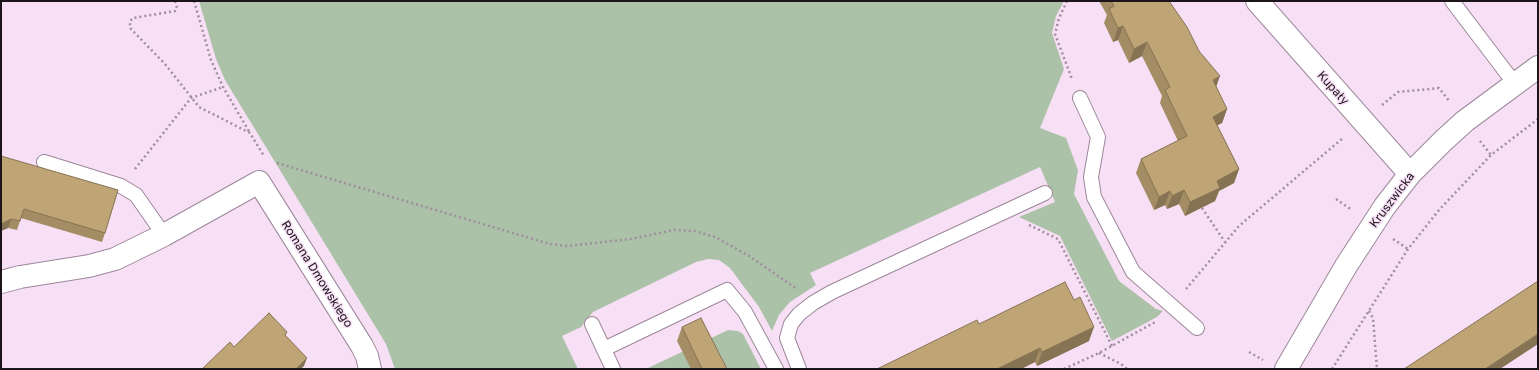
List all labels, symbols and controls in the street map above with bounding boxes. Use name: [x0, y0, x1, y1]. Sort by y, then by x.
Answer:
street label: Kupały: [1314, 68, 1352, 108]
street label: Kruszwicka: [1366, 169, 1418, 231]
street label: Romana Dmowskiego: [278, 218, 356, 330]

